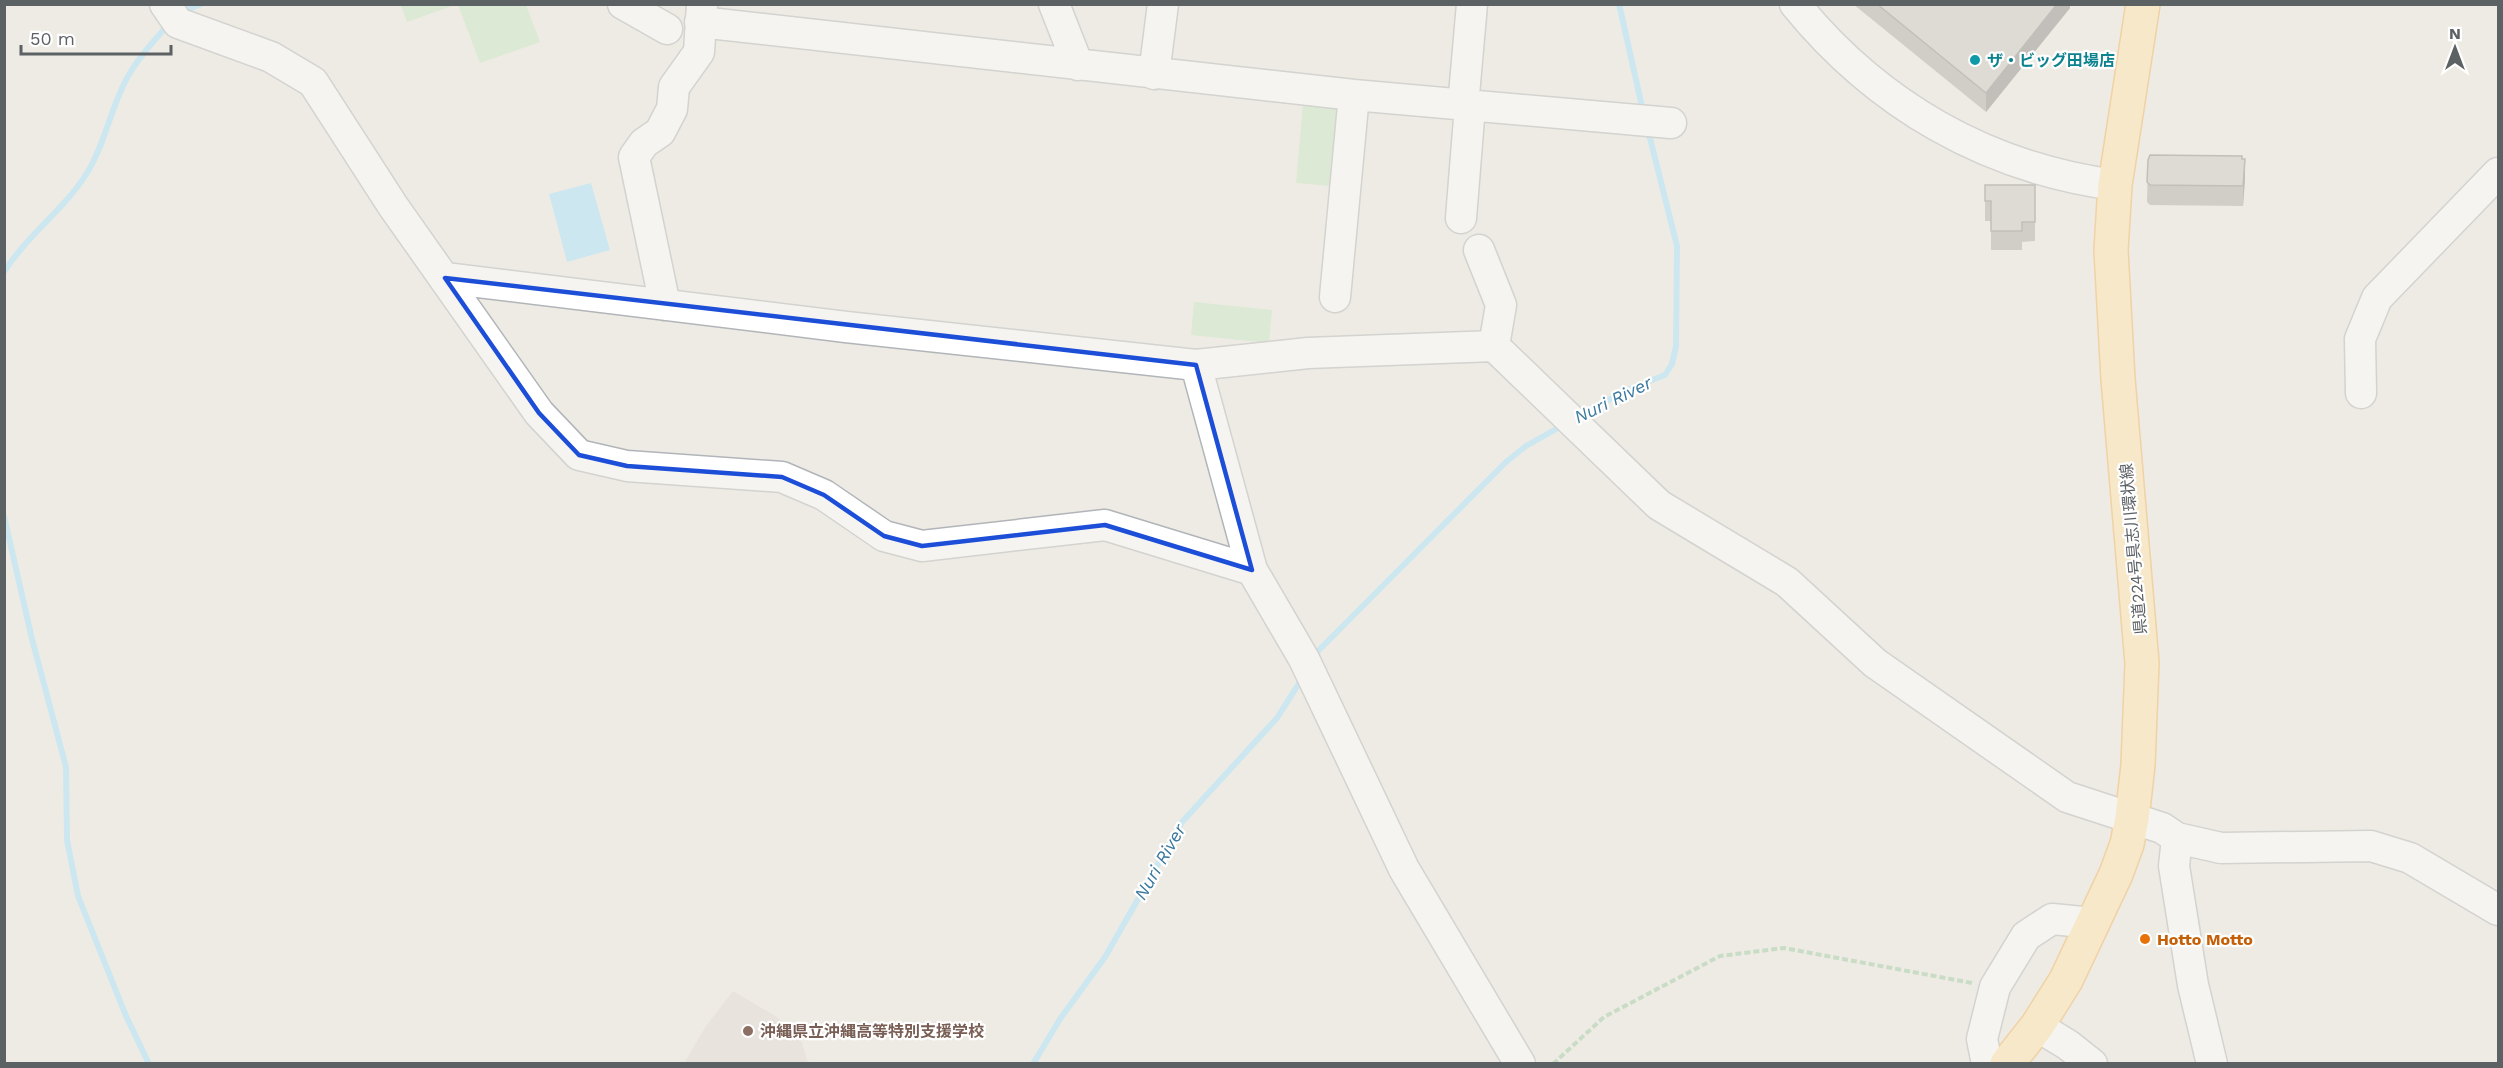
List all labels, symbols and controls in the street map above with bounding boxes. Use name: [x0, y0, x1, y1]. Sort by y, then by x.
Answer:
scale bar: [21, 18, 171, 56]
north arrow: [2425, 18, 2485, 78]
text: N: [2449, 24, 2461, 43]
text: 50 m: [30, 28, 75, 49]
place label: ザ・ビッグ田場店: [1987, 51, 2115, 70]
marker: ザ・ビッグ田場店: [1968, 53, 1982, 67]
water label: Nuri River: [1571, 371, 1656, 427]
street label: 県道224号具志川環状線: [2117, 462, 2150, 635]
water label: Nuri River: [1130, 819, 1190, 903]
place label: Hotto Motto: [2157, 930, 2253, 949]
marker: Hotto Motto: [2138, 932, 2152, 946]
place label: 沖縄県立沖縄高等特別支援学校: [760, 1022, 984, 1041]
marker: 沖縄県立沖縄高等特別支援学校: [741, 1024, 755, 1038]

